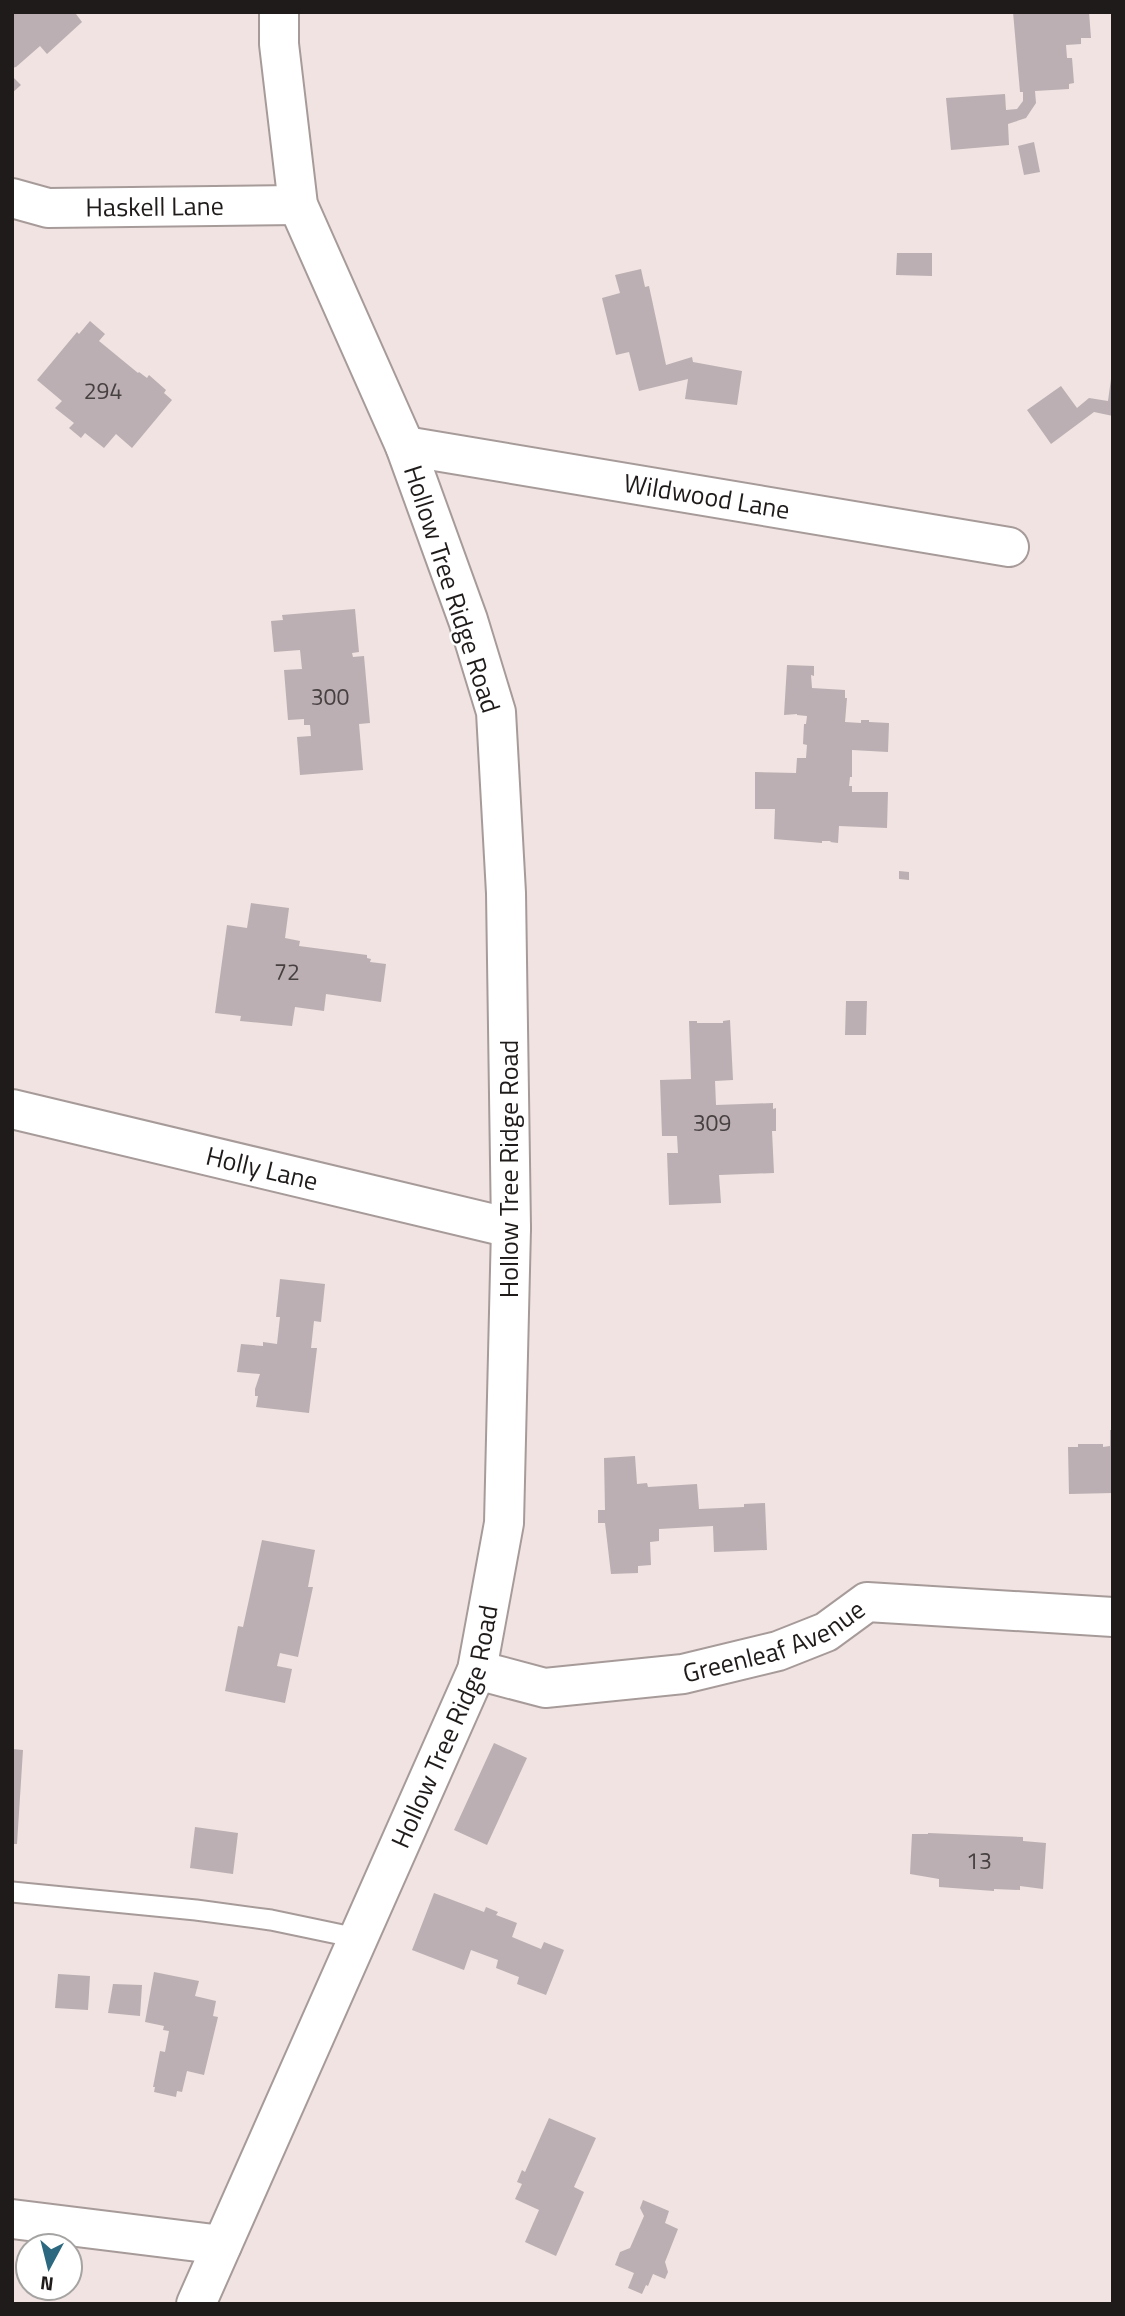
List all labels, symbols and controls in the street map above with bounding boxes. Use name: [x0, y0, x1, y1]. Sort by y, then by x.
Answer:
street label: Haskell Lane: [85, 186, 224, 227]
house number: 294: [84, 373, 122, 408]
street label: Hollow Tree Ridge Road: [394, 460, 511, 718]
street label: Wildwood Lane: [621, 463, 793, 529]
house number: 300: [311, 679, 349, 714]
house number: 72: [274, 954, 300, 989]
street label: Hollow Tree Ridge Road: [489, 1040, 528, 1298]
house number: 309: [693, 1105, 731, 1140]
street label: Holly Lane: [202, 1136, 322, 1200]
street label: Greenleaf Avenue: [679, 1590, 873, 1692]
street label: Hollow Tree Ridge Road: [381, 1602, 508, 1854]
house number: 13: [966, 1843, 992, 1878]
north arrow: [14, 2232, 84, 2302]
text: N: [39, 2269, 55, 2300]

